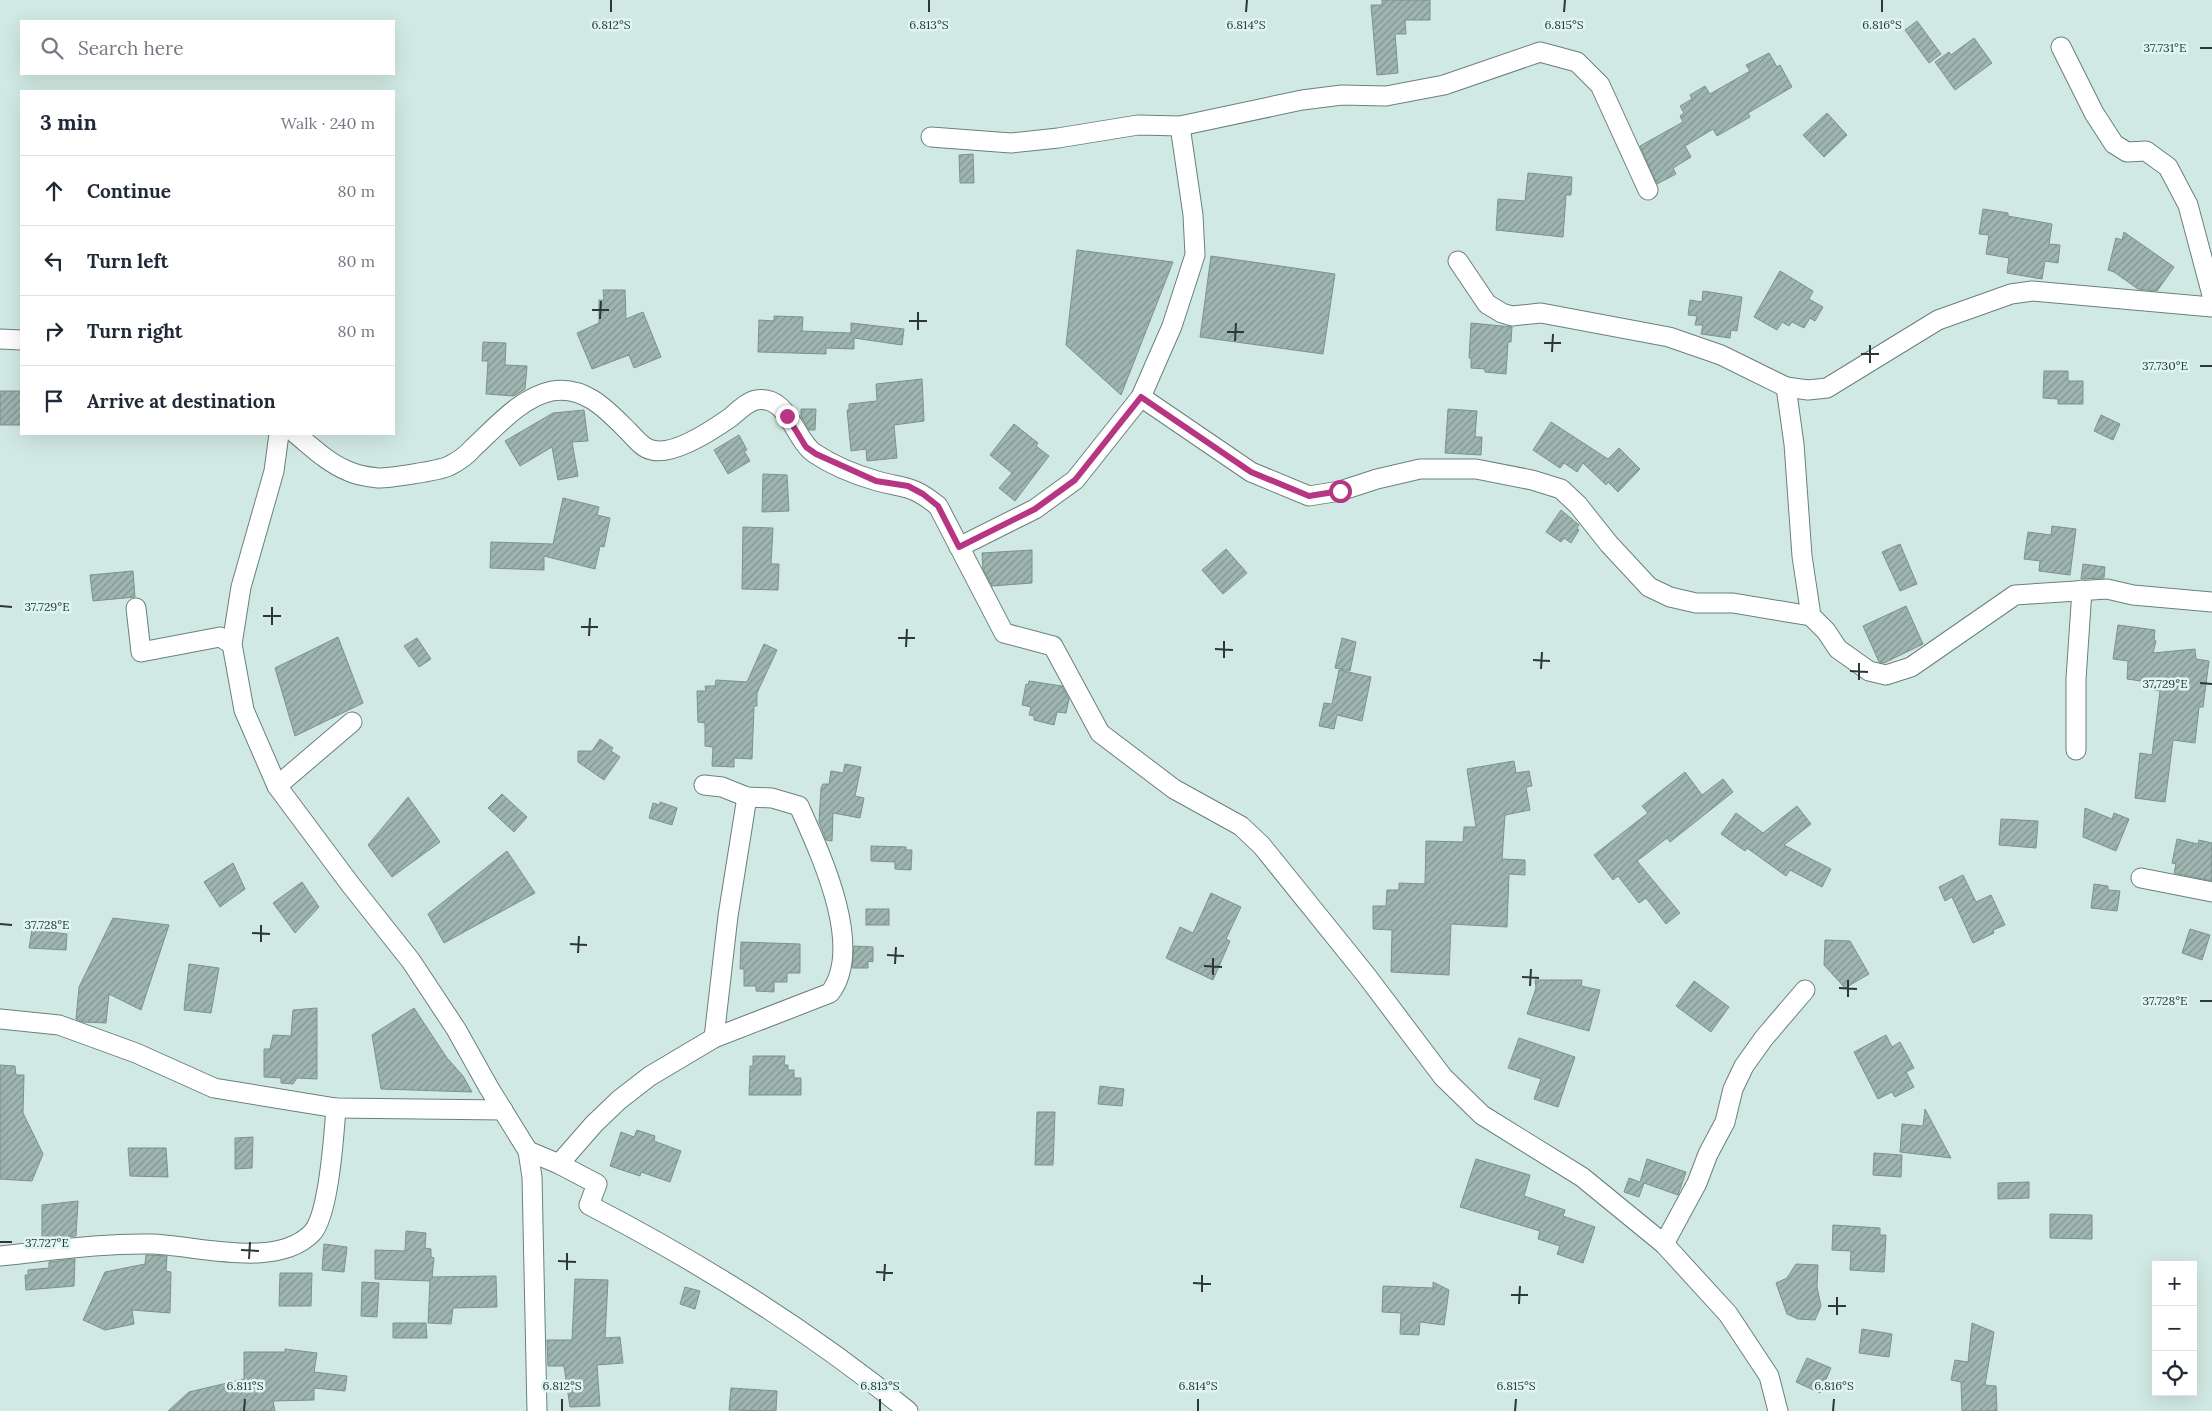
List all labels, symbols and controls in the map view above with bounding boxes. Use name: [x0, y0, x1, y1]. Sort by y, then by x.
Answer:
text: 6.812°S: [591, 17, 631, 32]
text: 6.813°S: [909, 17, 949, 32]
text: 6.814°S: [1226, 17, 1266, 32]
text: 6.815°S: [1544, 17, 1584, 32]
text: 6.816°S: [1862, 17, 1902, 32]
search box: [20, 20, 395, 75]
icon: search: [38, 34, 66, 62]
text: Search here: [78, 36, 184, 60]
text: 37.731°E: [2144, 40, 2186, 55]
text: 3 min: [40, 109, 97, 136]
text: Walk · 240 m: [281, 113, 375, 133]
icon: ahead: [40, 177, 68, 205]
text: Continue: [87, 179, 171, 203]
text: 80 m: [338, 181, 375, 201]
icon: left: [40, 247, 68, 275]
text: Turn left: [87, 249, 168, 273]
text: 80 m: [338, 251, 375, 271]
icon: right: [40, 317, 68, 345]
text: Turn right: [87, 319, 183, 343]
text: 80 m: [338, 321, 375, 341]
text: 37.730°E: [2142, 358, 2188, 373]
icon: arrive: [40, 387, 68, 415]
text: Arrive at destination: [87, 389, 276, 413]
route end: [776, 405, 799, 428]
route start: [1329, 480, 1352, 503]
text: 37.729°E: [24, 599, 70, 614]
text: 37.729°E: [2142, 676, 2188, 691]
text: 37.728°E: [24, 917, 70, 932]
text: 37.728°E: [2142, 993, 2188, 1008]
text: 37.727°E: [25, 1235, 69, 1250]
map controls: [2152, 1261, 2197, 1396]
button: +: [2152, 1261, 2197, 1306]
button: −: [2152, 1306, 2197, 1351]
button: locate: [2152, 1351, 2197, 1396]
text: 6.811°S: [226, 1378, 264, 1393]
text: 6.812°S: [542, 1378, 582, 1393]
text: 6.813°S: [860, 1378, 900, 1393]
text: 6.814°S: [1178, 1378, 1218, 1393]
text: 6.815°S: [1496, 1378, 1536, 1393]
text: 6.816°S: [1814, 1378, 1854, 1393]

